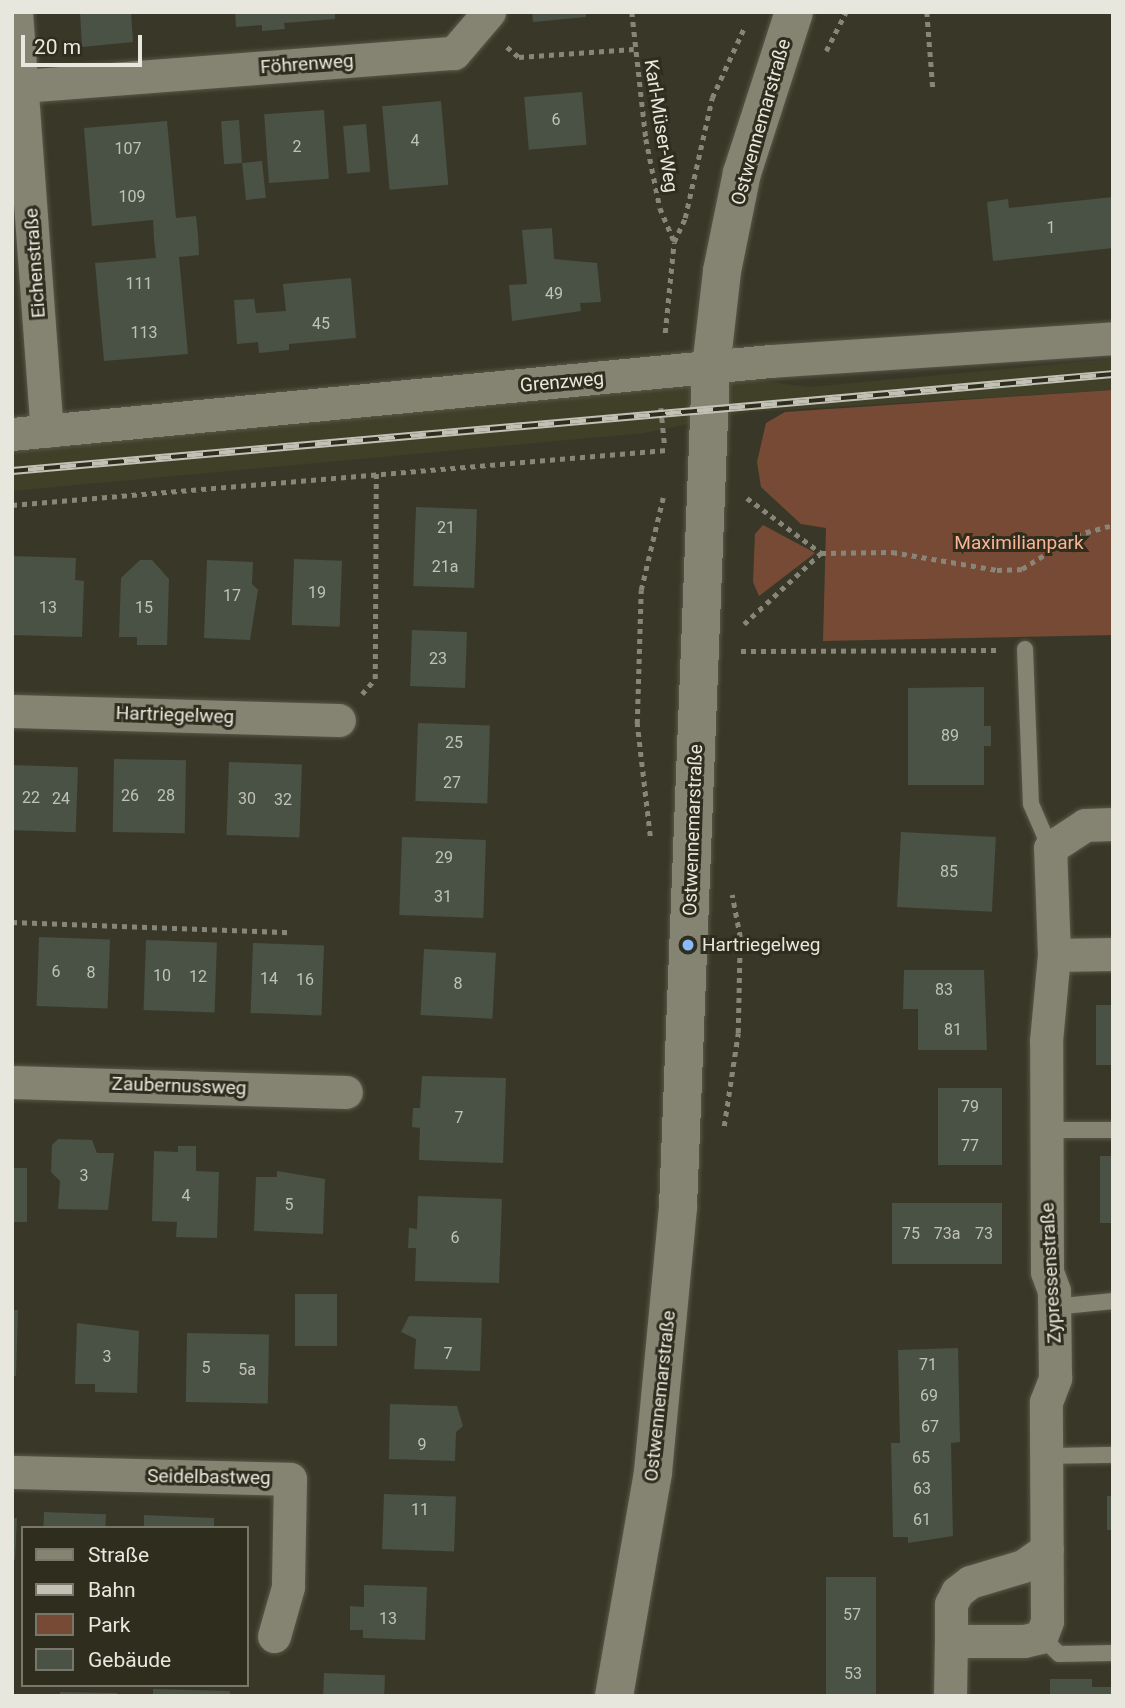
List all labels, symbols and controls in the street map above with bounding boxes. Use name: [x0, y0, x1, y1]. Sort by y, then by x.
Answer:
scale bar: [24, 21, 145, 65]
text: 20 m: [34, 35, 81, 59]
street label: Ostwennemarstraße: [726, 36, 796, 208]
street label: Föhrenweg: [260, 49, 354, 79]
street label: Karl-Müser-Weg: [639, 58, 683, 194]
house number: 6: [552, 110, 560, 130]
house number: 4: [411, 131, 419, 151]
house number: 2: [293, 137, 301, 157]
house number: 107: [115, 139, 141, 159]
house number: 109: [119, 187, 145, 207]
street label: Eichenstraße: [20, 207, 50, 319]
house number: 1: [1047, 218, 1055, 238]
house number: 111: [126, 274, 152, 294]
house number: 49: [545, 284, 563, 304]
house number: 45: [312, 314, 330, 334]
house number: 113: [131, 323, 157, 343]
street label: Grenzweg: [519, 367, 605, 397]
house number: 21: [437, 518, 455, 538]
park label: Maximilianpark: [954, 532, 1084, 554]
house number: 21a: [432, 557, 458, 577]
house number: 19: [308, 583, 326, 603]
house number: 17: [223, 586, 241, 606]
house number: 13: [39, 598, 57, 618]
house number: 15: [135, 598, 153, 618]
house number: 23: [429, 649, 447, 669]
street label: Hartriegelweg: [115, 702, 235, 728]
house number: 89: [941, 726, 959, 746]
house number: 25: [445, 733, 463, 753]
street label: Ostwennemarstraße: [679, 744, 707, 916]
house number: 27: [443, 773, 461, 793]
house number: 26: [121, 786, 139, 806]
house number: 28: [157, 786, 175, 806]
house number: 22: [22, 788, 40, 808]
house number: 24: [52, 789, 70, 809]
house number: 30: [238, 789, 256, 809]
house number: 32: [274, 790, 292, 810]
house number: 29: [435, 848, 453, 868]
house number: 85: [940, 862, 958, 882]
house number: 31: [434, 887, 452, 907]
place label: Hartriegelweg: [702, 934, 821, 956]
marker: Hartriegelweg: [680, 937, 696, 953]
house number: 6: [52, 962, 60, 982]
house number: 8: [87, 963, 95, 983]
house number: 10: [153, 966, 171, 986]
house number: 12: [189, 967, 207, 987]
house number: 14: [260, 969, 278, 989]
house number: 16: [296, 970, 314, 990]
house number: 8: [454, 974, 462, 994]
house number: 83: [935, 980, 953, 1000]
house number: 81: [944, 1020, 962, 1040]
street label: Zaubernussweg: [111, 1072, 247, 1100]
house number: 79: [961, 1097, 979, 1117]
house number: 7: [455, 1108, 463, 1128]
house number: 77: [961, 1136, 979, 1156]
house number: 3: [80, 1166, 88, 1186]
house number: 4: [182, 1186, 190, 1206]
house number: 5: [285, 1195, 293, 1215]
street label: Zypressenstraße: [1036, 1202, 1066, 1344]
house number: 75: [902, 1224, 920, 1244]
house number: 73a: [934, 1224, 960, 1244]
house number: 73: [975, 1224, 993, 1244]
house number: 6: [451, 1228, 459, 1248]
street label: Ostwennemarstraße: [640, 1309, 680, 1483]
house number: 7: [444, 1344, 452, 1364]
house number: 3: [103, 1347, 111, 1367]
house number: 71: [919, 1355, 937, 1375]
house number: 5: [202, 1358, 210, 1378]
house number: 5a: [238, 1360, 256, 1380]
house number: 69: [920, 1386, 938, 1406]
house number: 67: [921, 1417, 939, 1437]
house number: 9: [418, 1435, 426, 1455]
house number: 65: [912, 1448, 930, 1468]
street label: Seidelbastweg: [147, 1465, 271, 1489]
house number: 63: [913, 1479, 931, 1499]
house number: 11: [411, 1500, 429, 1520]
house number: 61: [913, 1510, 931, 1530]
legend: [21, 1526, 248, 1687]
text: Straße: [88, 1543, 149, 1567]
text: Bahn: [88, 1578, 136, 1602]
house number: 57: [843, 1605, 861, 1625]
house number: 13: [379, 1609, 397, 1629]
text: Park: [88, 1613, 130, 1637]
text: Gebäude: [88, 1648, 171, 1672]
house number: 53: [844, 1664, 862, 1684]

